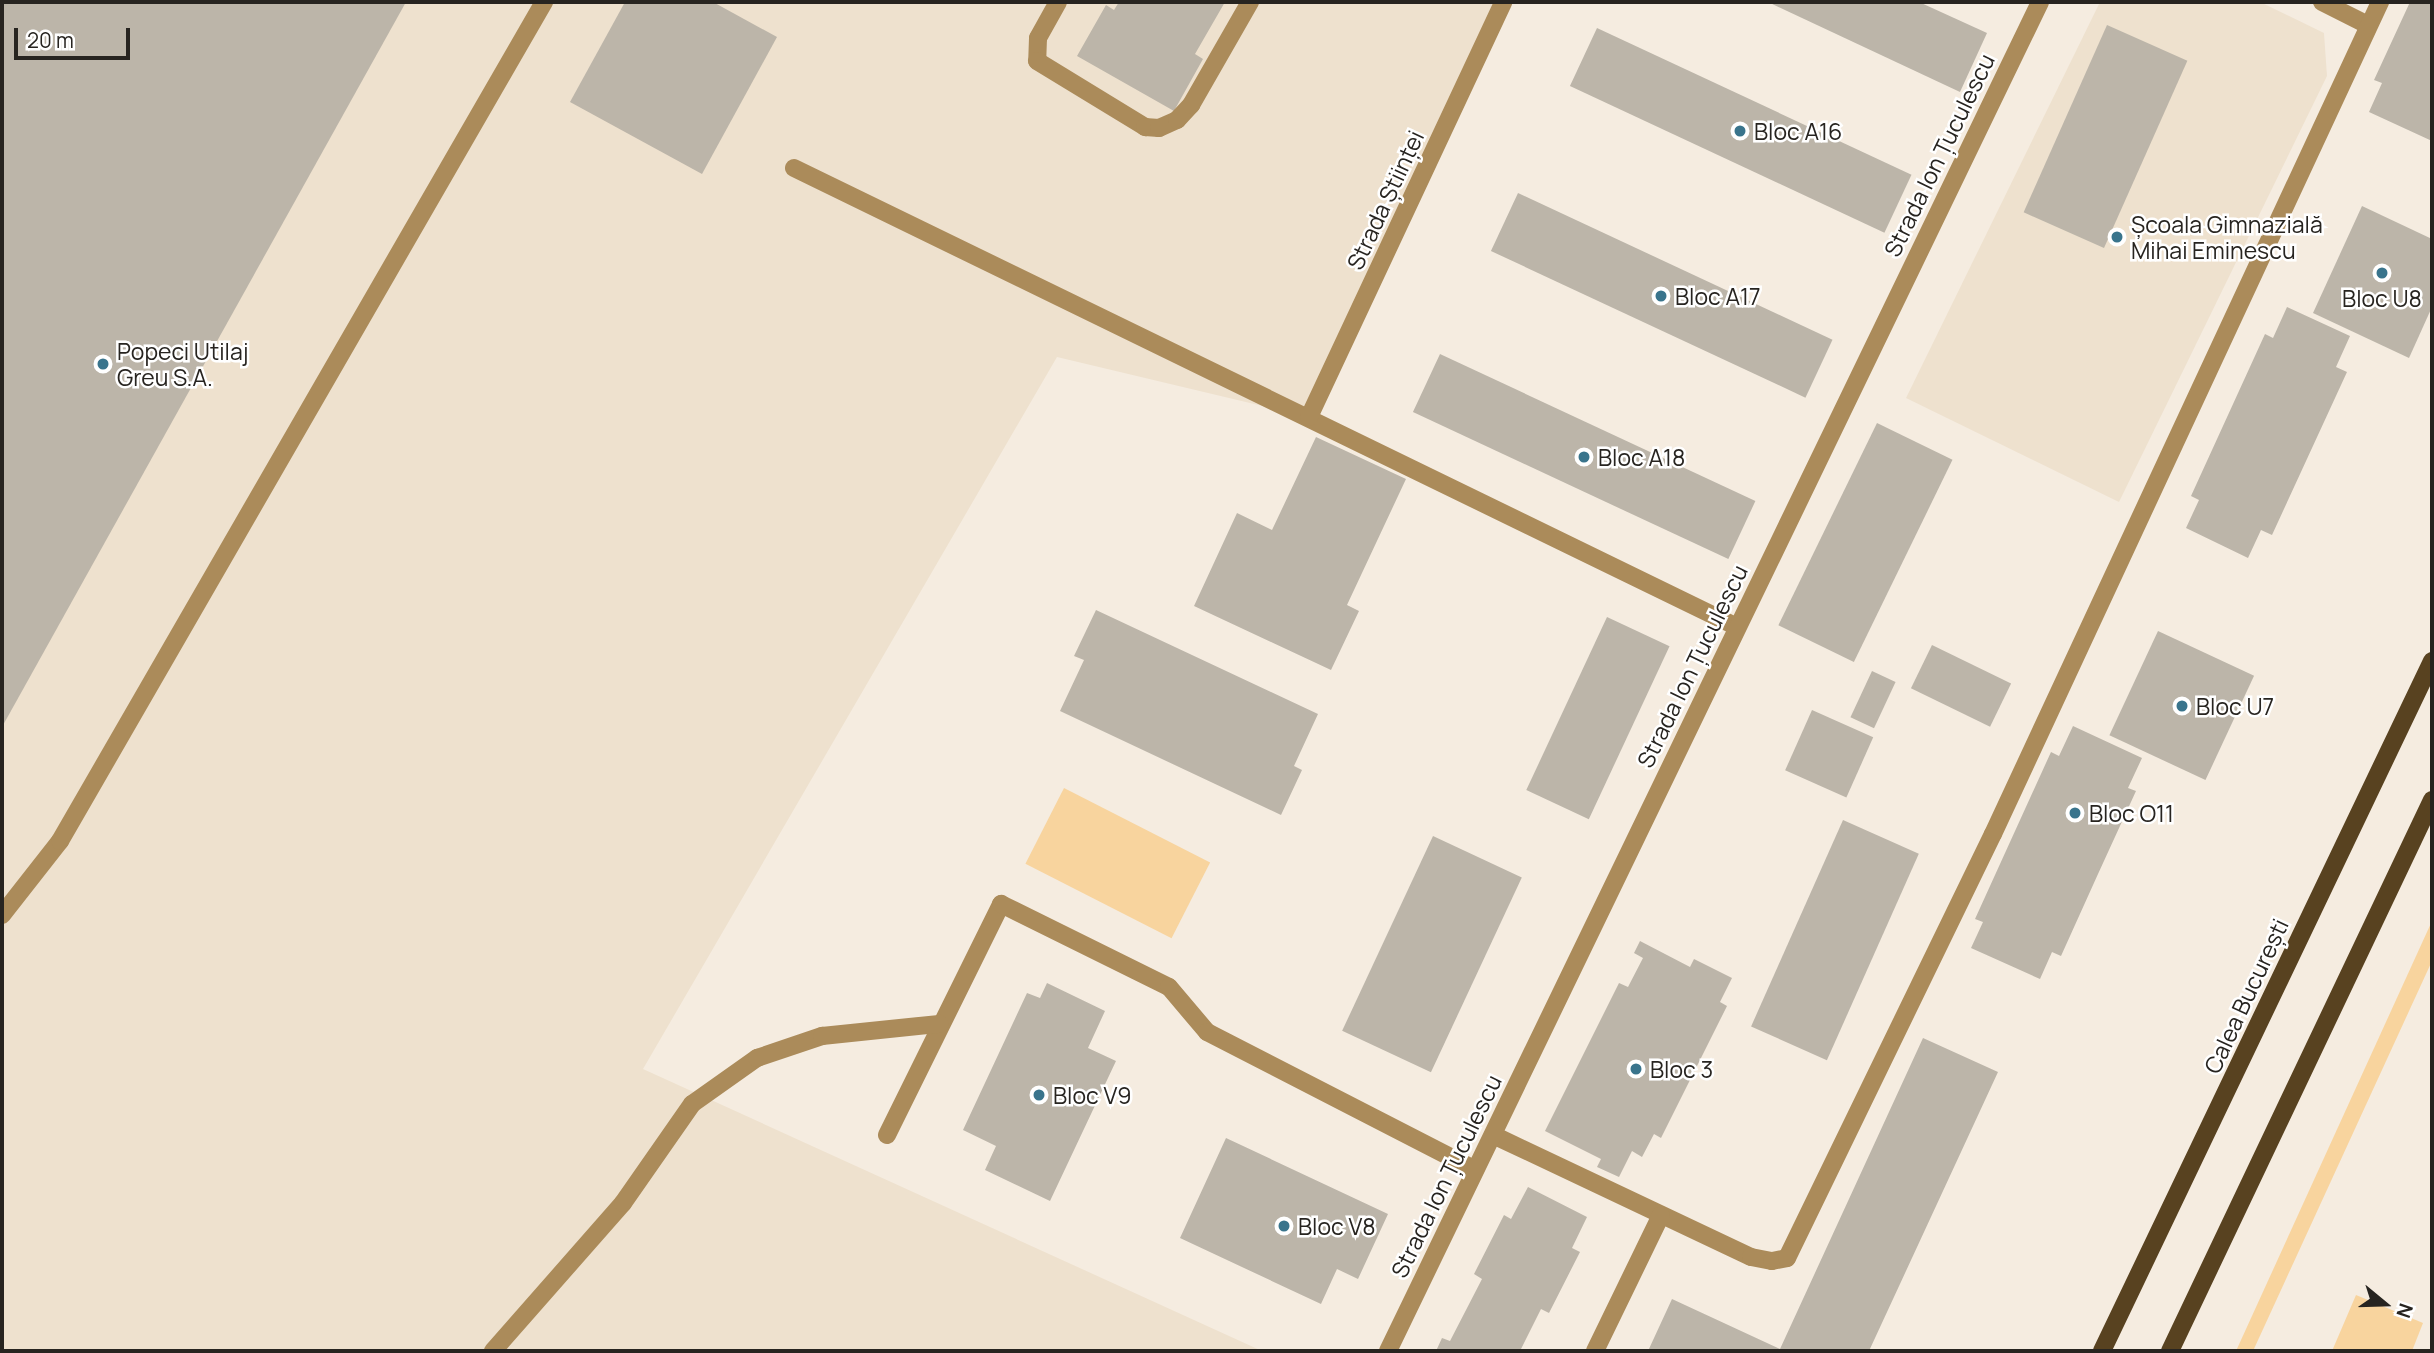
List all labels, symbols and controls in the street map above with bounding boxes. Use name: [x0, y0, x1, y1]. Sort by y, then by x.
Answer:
scale bar: [18, 14, 133, 58]
text: 20 m: [27, 26, 74, 54]
street label: Strada Ion Țuculescu: [1878, 49, 2000, 261]
place label: Bloc A16: [1754, 117, 1842, 145]
marker: Bloc A16: [1732, 123, 1748, 139]
street label: Strada Științei: [1341, 126, 1429, 274]
place label: Școala Gimnazială Mihai Eminescu: [2131, 210, 2323, 264]
marker: Școala Gimnazială Mihai Eminescu: [2109, 229, 2125, 245]
marker: Bloc U8: [2374, 265, 2390, 281]
place label: Bloc A17: [1675, 282, 1760, 310]
place label: Bloc U8: [2342, 284, 2422, 312]
marker: Bloc A17: [1653, 288, 1669, 304]
place label: Popeci Utilaj Greu S.A.: [117, 337, 248, 391]
marker: Popeci Utilaj Greu S.A.: [95, 356, 111, 372]
place label: Bloc A18: [1598, 443, 1685, 471]
marker: Bloc A18: [1576, 449, 1592, 465]
street label: Strada Ion Țuculescu: [1631, 560, 1753, 772]
place label: Bloc U7: [2196, 692, 2274, 720]
marker: Bloc U7: [2174, 698, 2190, 714]
place label: Bloc O11: [2089, 799, 2174, 827]
marker: Bloc O11: [2067, 805, 2083, 821]
street label: Calea București: [2198, 914, 2294, 1078]
place label: Bloc 3: [1650, 1055, 1713, 1083]
marker: Bloc 3: [1628, 1061, 1644, 1077]
street label: Strada Ion Țuculescu: [1385, 1070, 1507, 1282]
place label: Bloc V9: [1053, 1081, 1132, 1109]
marker: Bloc V9: [1031, 1087, 1047, 1103]
place label: Bloc V8: [1298, 1212, 1376, 1240]
marker: Bloc V8: [1276, 1218, 1292, 1234]
north arrow: [2350, 1269, 2420, 1339]
text: N: [2390, 1300, 2419, 1322]

